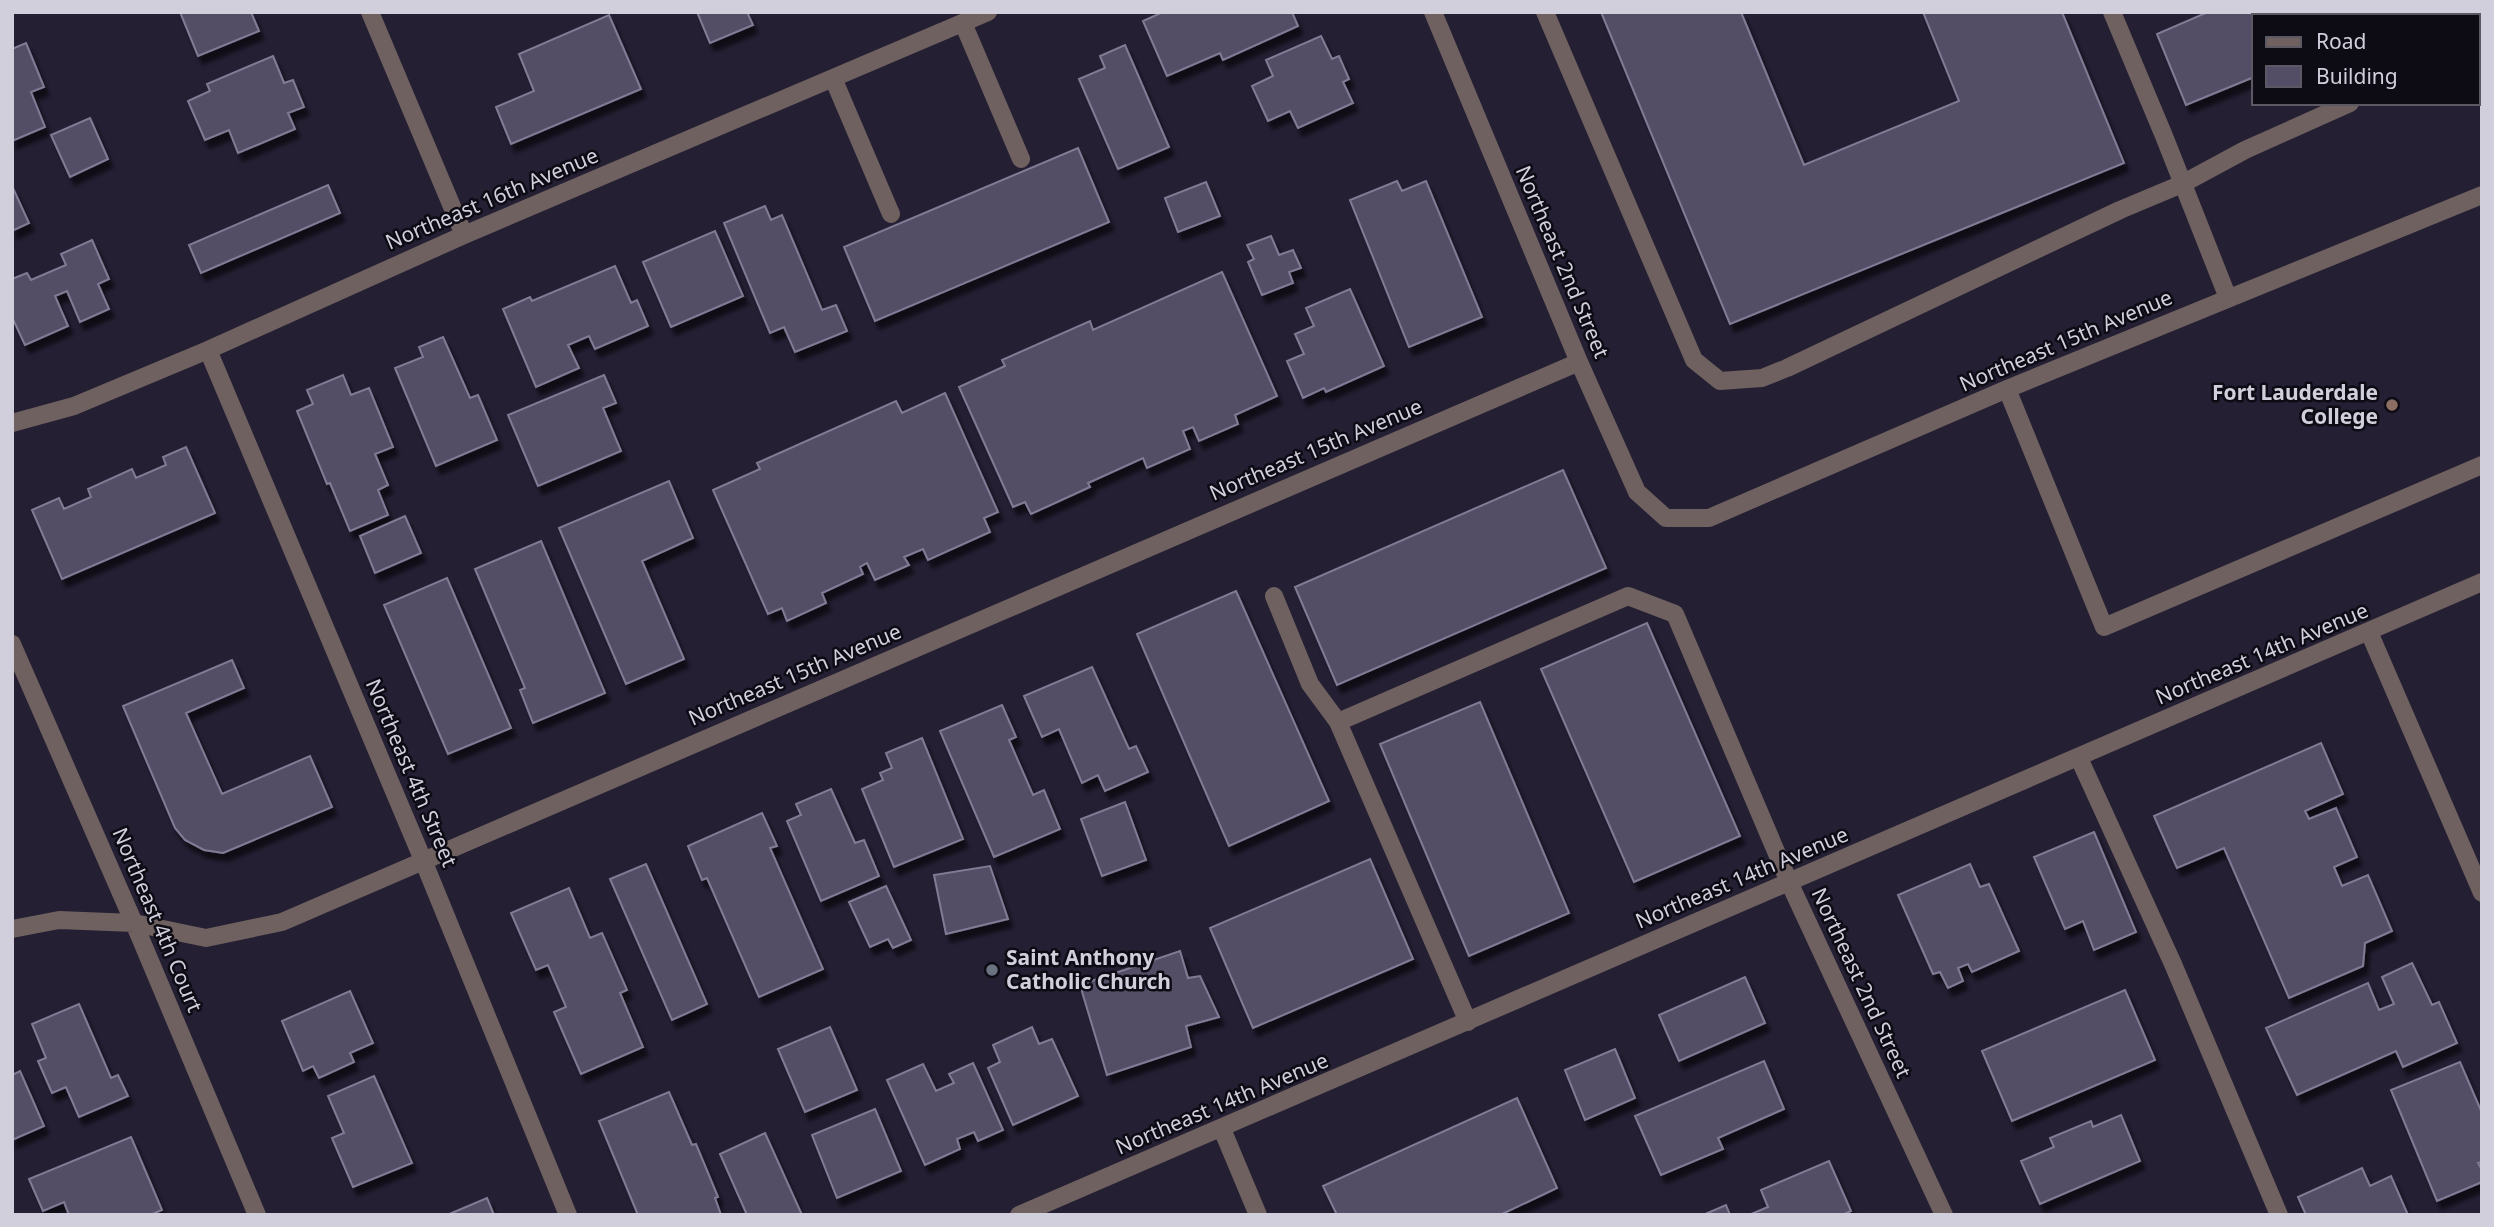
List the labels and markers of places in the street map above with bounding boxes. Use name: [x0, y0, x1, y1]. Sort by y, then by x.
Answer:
place label: Fort Lauderdale College: [2212, 378, 2378, 430]
marker: Fort Lauderdale College: [2384, 397, 2400, 413]
place label: Saint Anthony Catholic Church: [1006, 943, 1171, 995]
marker: Saint Anthony Catholic Church: [984, 962, 1000, 978]

